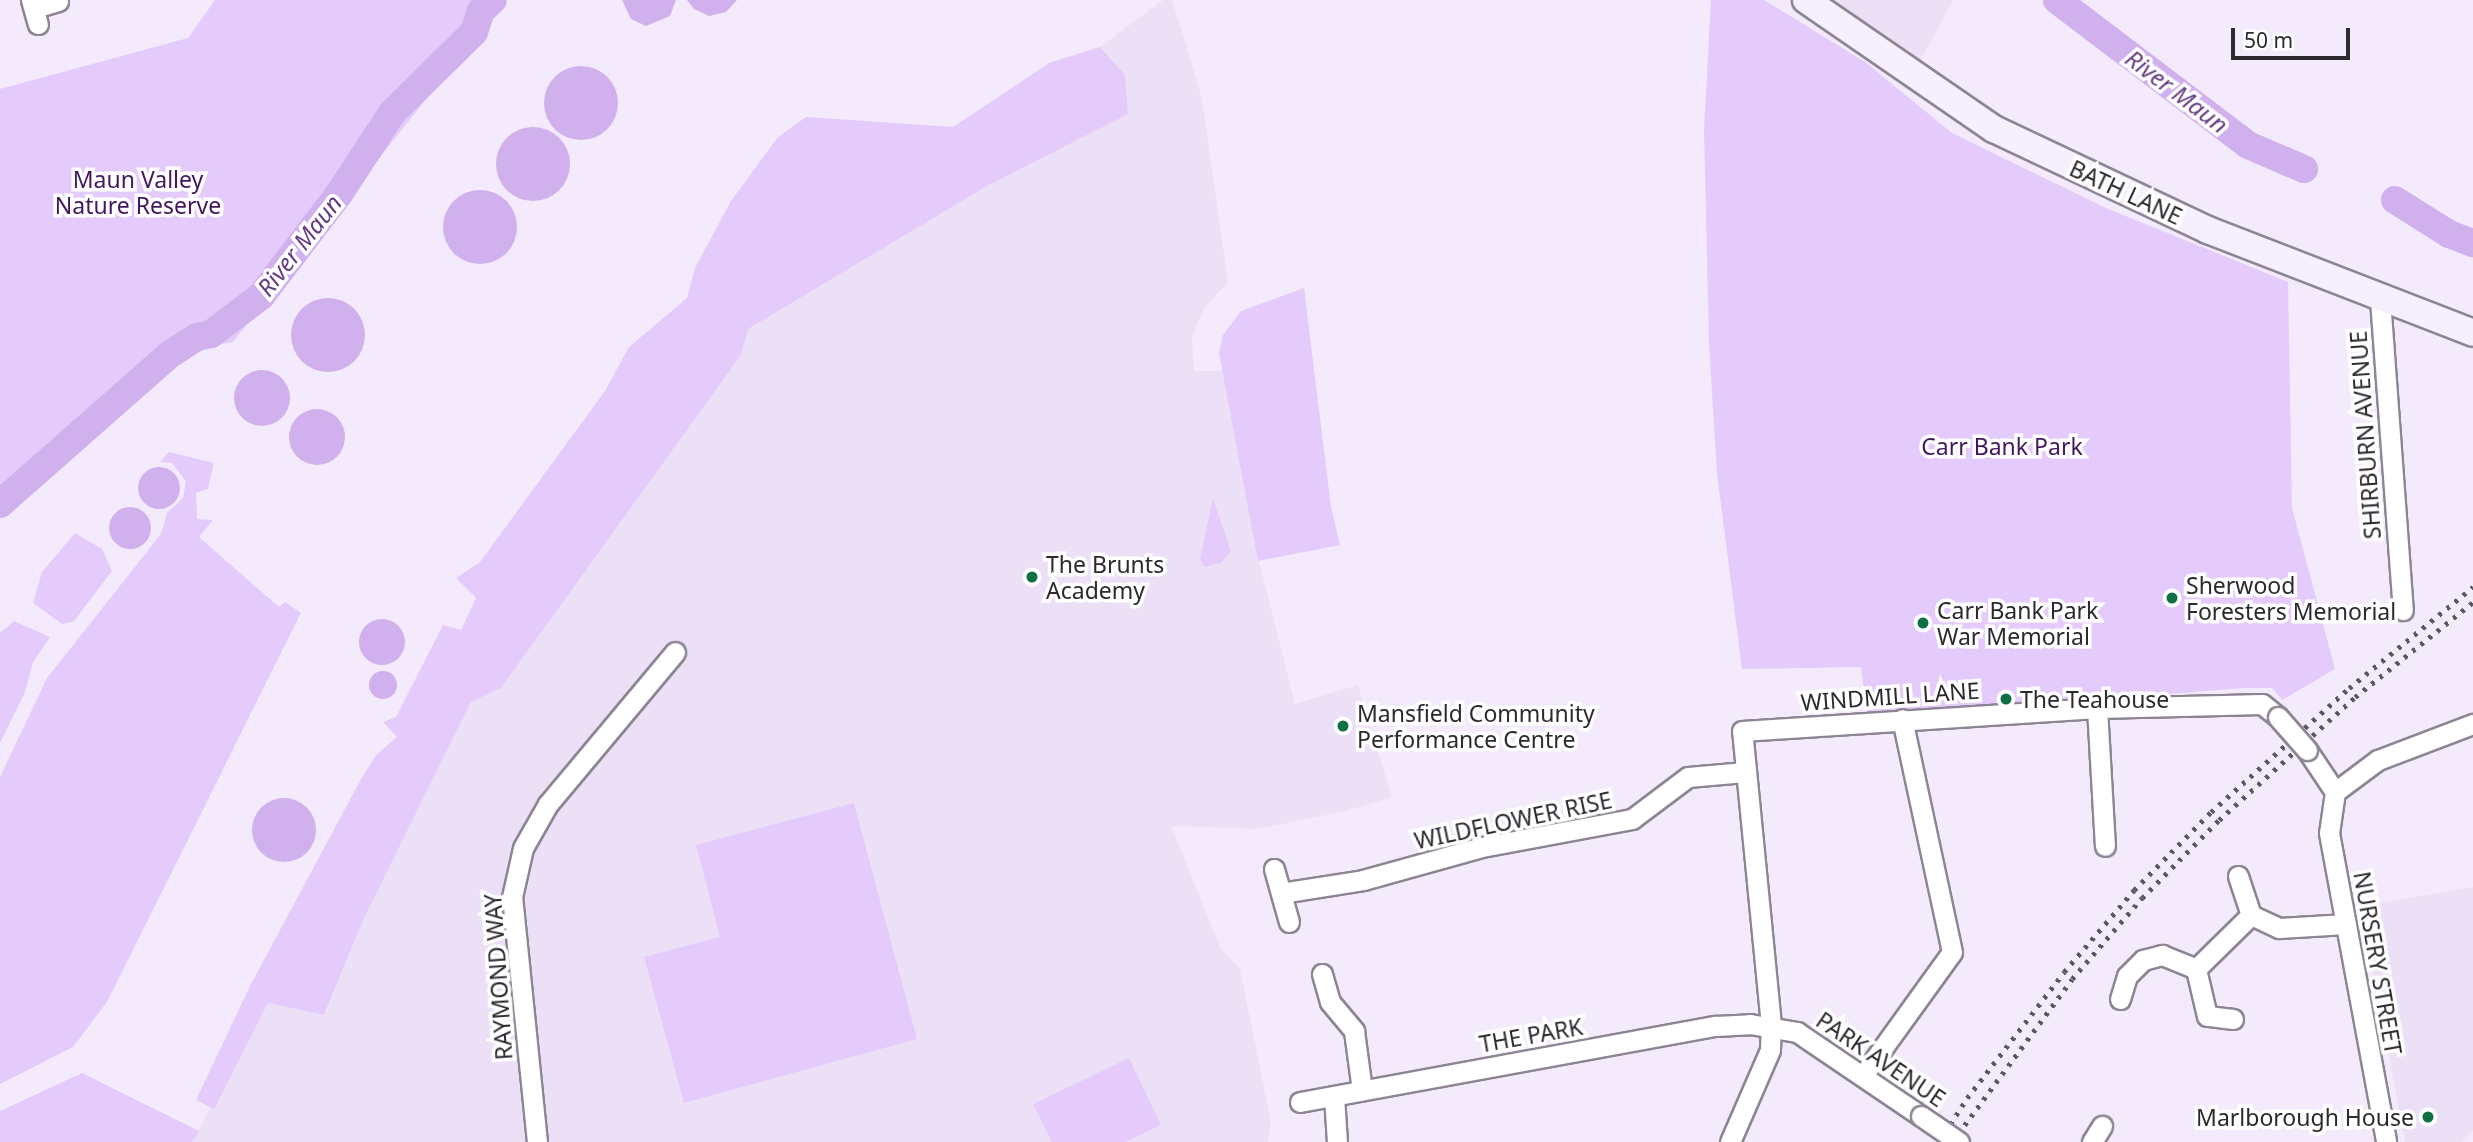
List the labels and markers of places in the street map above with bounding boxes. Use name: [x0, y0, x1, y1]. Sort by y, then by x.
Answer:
place label: The Brunts Academy: [1046, 550, 1164, 604]
marker: The Brunts Academy: [1024, 569, 1040, 585]
place label: Sherwood Foresters Memorial: [2186, 571, 2396, 625]
marker: Sherwood Foresters Memorial: [2164, 590, 2180, 606]
place label: Carr Bank Park War Memorial: [1937, 596, 2098, 650]
marker: Carr Bank Park War Memorial: [1915, 615, 1931, 631]
place label: The Teahouse: [2020, 685, 2169, 713]
marker: The Teahouse: [1998, 691, 2014, 707]
place label: Mansfield Community Performance Centre: [1357, 699, 1595, 753]
marker: Mansfield Community Performance Centre: [1335, 718, 1351, 734]
place label: Marlborough House: [2196, 1103, 2414, 1131]
marker: Marlborough House: [2420, 1109, 2436, 1125]

